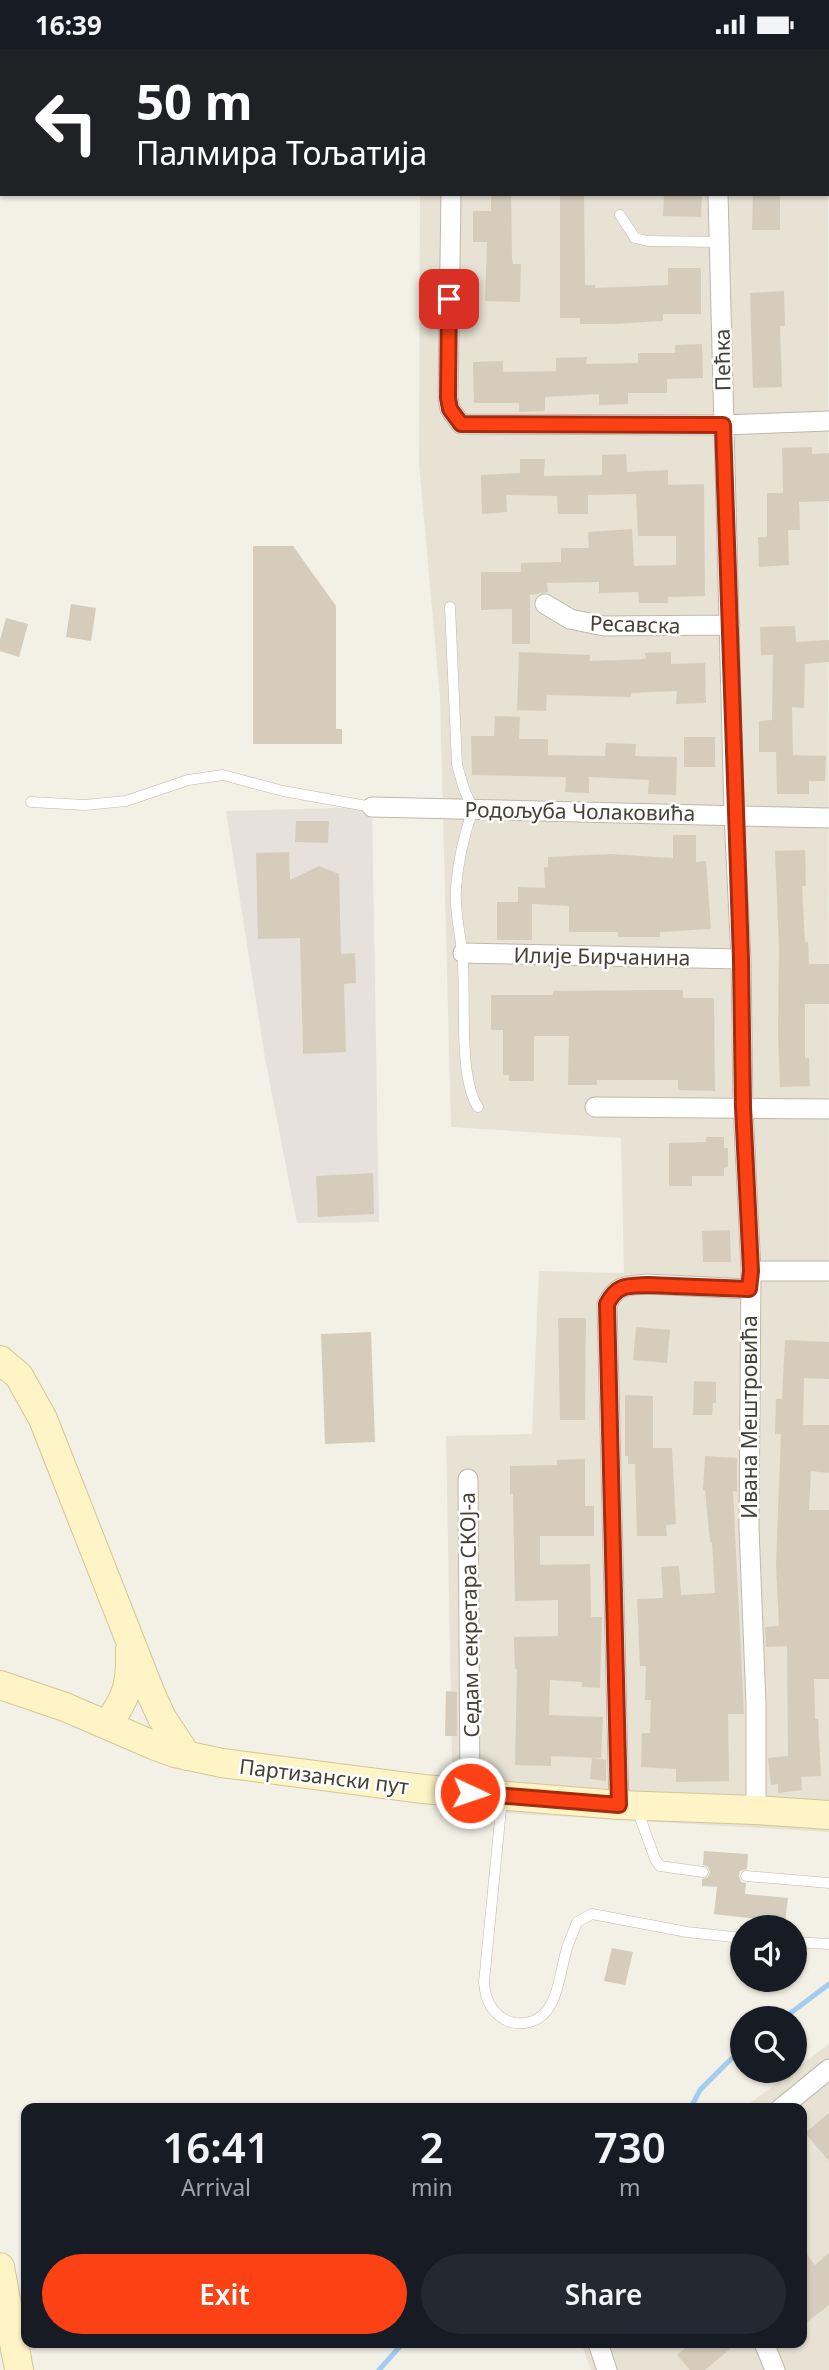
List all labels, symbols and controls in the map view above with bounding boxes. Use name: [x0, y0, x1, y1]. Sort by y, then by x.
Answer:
text: 16:39: [35, 7, 102, 43]
text: 50 m: [136, 68, 253, 134]
icon: left: [21, 77, 112, 168]
text: Палмира Тољатија: [136, 131, 427, 174]
pin: [419, 269, 479, 329]
icon: arrive: [430, 280, 468, 318]
street label: Пећка: [707, 329, 737, 391]
street label: Ресавска: [589, 608, 681, 640]
street label: Родољуба Чолаковића: [464, 795, 696, 827]
street label: Илије Бирчанина: [513, 940, 691, 972]
street label: Ивана Мештровића: [735, 1315, 763, 1519]
street label: Седам секретара СКОЈ-а: [453, 1492, 485, 1738]
street label: Партизански пут: [238, 1752, 411, 1800]
position arrow: [433, 1756, 507, 1830]
map controls: [730, 1915, 807, 2083]
button: sound: [730, 1915, 807, 1992]
button: search: [730, 2006, 807, 2083]
text: 16:41: [162, 2118, 270, 2175]
text: 2: [420, 2118, 444, 2175]
text: 730: [594, 2118, 666, 2175]
text: Arrival: [181, 2171, 251, 2203]
text: min: [411, 2171, 453, 2203]
text: m: [619, 2171, 641, 2203]
button: Exit: [42, 2254, 407, 2334]
button: Share: [421, 2254, 786, 2334]

